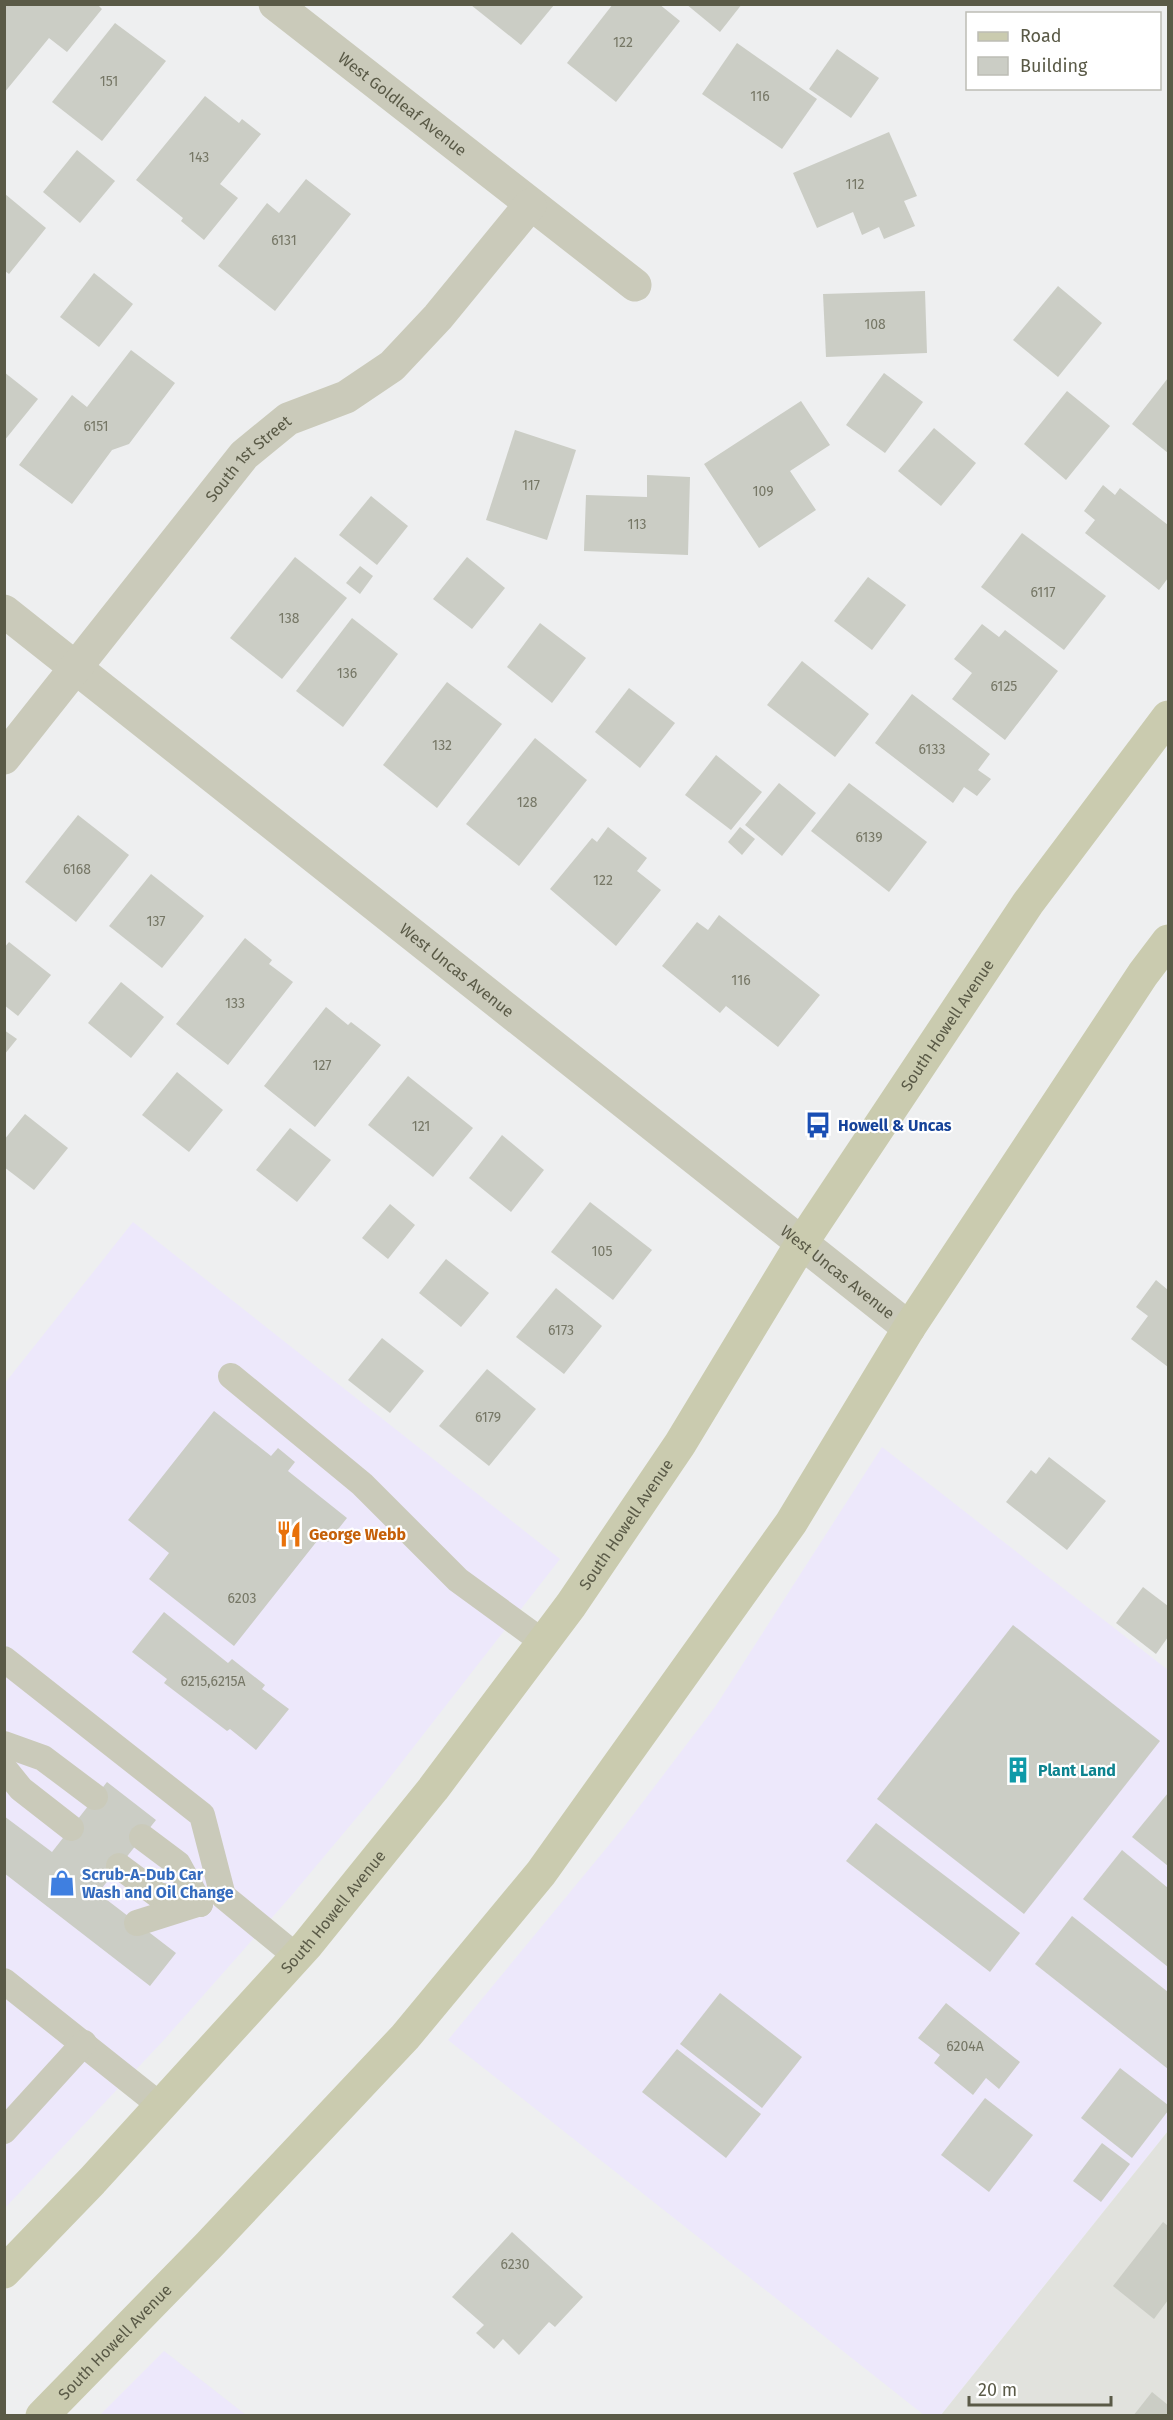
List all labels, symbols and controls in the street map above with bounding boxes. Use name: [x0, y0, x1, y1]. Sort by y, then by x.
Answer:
legend: [966, 12, 1161, 90]
text: Road: [1020, 25, 1062, 47]
house number: 122: [613, 34, 633, 51]
street label: West Goldleaf Avenue: [334, 48, 470, 160]
text: Building: [1020, 55, 1088, 77]
house number: 151: [100, 73, 118, 90]
house number: 116: [750, 88, 770, 105]
house number: 143: [189, 149, 209, 166]
house number: 112: [846, 176, 864, 193]
house number: 6131: [271, 232, 297, 249]
house number: 108: [864, 316, 886, 333]
street label: South 1st Street: [202, 411, 295, 506]
house number: 6151: [83, 418, 109, 435]
house number: 117: [522, 477, 540, 494]
house number: 109: [752, 483, 774, 500]
house number: 113: [628, 516, 646, 533]
house number: 6117: [1031, 584, 1055, 601]
house number: 138: [279, 610, 300, 627]
house number: 136: [337, 665, 357, 682]
house number: 6125: [991, 678, 1017, 695]
house number: 132: [432, 737, 452, 754]
house number: 6133: [919, 741, 945, 758]
house number: 128: [517, 794, 538, 811]
house number: 6139: [855, 829, 883, 846]
house number: 6168: [63, 861, 91, 878]
house number: 122: [593, 872, 613, 889]
house number: 137: [146, 913, 166, 930]
street label: West Uncas Avenue: [396, 919, 518, 1021]
street label: South Howell Avenue: [897, 956, 998, 1094]
house number: 116: [731, 972, 751, 989]
house number: 133: [225, 995, 245, 1012]
house number: 127: [312, 1057, 332, 1074]
bus stop icon: Howell & Uncas: [803, 1110, 833, 1140]
place label: Howell & Uncas: [838, 1116, 952, 1135]
house number: 121: [412, 1118, 430, 1135]
street label: West Uncas Avenue: [777, 1221, 899, 1323]
house number: 105: [592, 1243, 612, 1260]
house number: 6173: [548, 1322, 574, 1339]
house number: 6179: [475, 1409, 501, 1426]
street label: South Howell Avenue: [575, 1455, 677, 1594]
restaurant icon: George Webb: [274, 1519, 304, 1549]
place label: George Webb: [309, 1525, 406, 1544]
house number: 6203: [228, 1590, 256, 1607]
house number: 6215,6215A: [180, 1673, 246, 1690]
building icon: Plant Land: [1003, 1755, 1033, 1785]
place label: Plant Land: [1038, 1761, 1116, 1780]
street label: South Howell Avenue: [277, 1847, 390, 1978]
place label: Scrub-A-Dub Car Wash and Oil Change: [82, 1865, 234, 1902]
shop icon: Scrub-A-Dub Car Wash and Oil Change: [47, 1868, 77, 1898]
house number: 6204A: [946, 2038, 984, 2055]
house number: 6230: [501, 2256, 530, 2273]
street label: South Howell Avenue: [54, 2280, 176, 2404]
scale bar: [969, 2369, 1112, 2407]
text: 20 m: [978, 2379, 1017, 2401]

